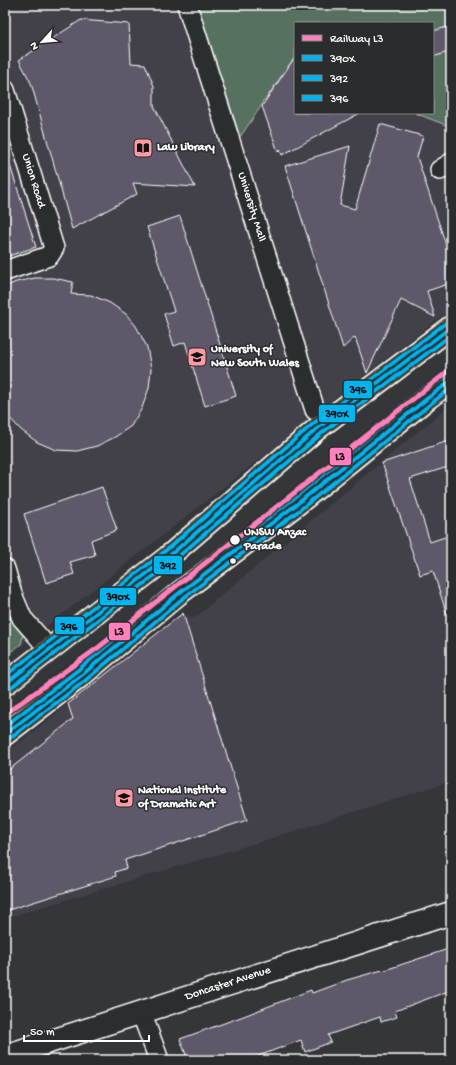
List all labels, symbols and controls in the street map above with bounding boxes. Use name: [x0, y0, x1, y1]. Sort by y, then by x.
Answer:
north arrow: [22, 22, 62, 62]
legend: [294, 22, 434, 114]
text: Railway L3: [330, 33, 384, 47]
text: N: [28, 40, 42, 52]
text: 390X: [329, 53, 356, 67]
text: 392: [329, 73, 348, 87]
text: 396: [329, 93, 349, 107]
library icon: Law Library: [132, 137, 154, 159]
place label: Law Library: [157, 141, 215, 155]
street label: Union Road: [18, 152, 48, 211]
street label: University Mall: [234, 171, 268, 244]
place label: University of New South Wales: [211, 343, 299, 371]
school or university icon: University of New South Wales: [186, 346, 208, 368]
line badge: 396: [343, 380, 373, 399]
text: 396: [349, 385, 367, 397]
line badge: 390X: [318, 404, 356, 423]
text: 390X: [324, 409, 350, 421]
line badge: L3: [329, 447, 352, 466]
text: L3: [335, 452, 345, 464]
place label: UNSW Anzac Parade: [243, 526, 307, 554]
marker: UNSW Anzac Parade: [228, 533, 242, 547]
line badge: 392: [153, 555, 183, 575]
unlabelled marker: [228, 556, 238, 566]
text: 392: [159, 561, 177, 573]
line badge: 390X: [99, 587, 137, 606]
text: 390X: [105, 592, 131, 604]
line badge: 396: [54, 616, 85, 635]
text: 396: [60, 622, 78, 634]
line badge: L3: [108, 622, 131, 641]
text: L3: [114, 627, 124, 639]
place label: National Institute of Dramatic Art: [137, 784, 227, 812]
school or university icon: National Institute of Dramatic Art: [113, 787, 135, 809]
street label: Doncaster Avenue: [182, 963, 273, 1005]
scale bar: [24, 1017, 149, 1043]
text: 50 m: [30, 1026, 55, 1040]

